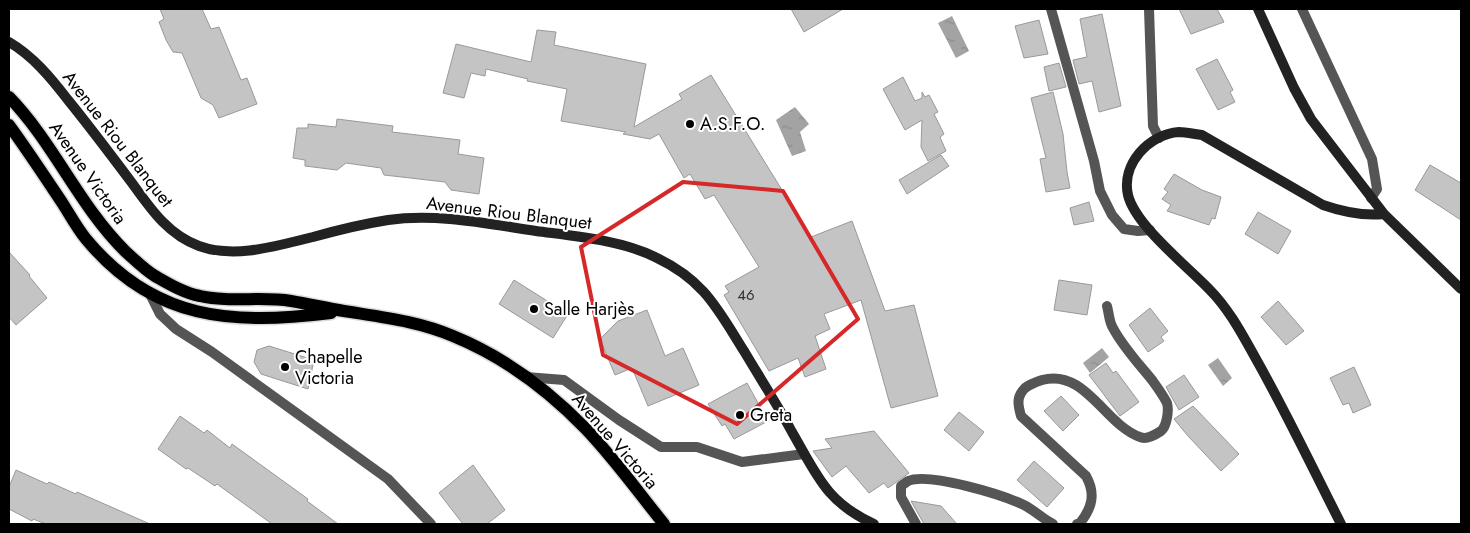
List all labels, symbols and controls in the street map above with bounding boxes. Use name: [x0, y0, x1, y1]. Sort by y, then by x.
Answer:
street label: Avenue Riou Blanquet: [57, 65, 180, 213]
place label: A.S.F.O.: [700, 111, 765, 137]
street label: Avenue Victoria: [43, 116, 133, 230]
marker: A.S.F.O.: [684, 118, 696, 130]
street label: Avenue Riou Blanquet: [425, 190, 594, 236]
house number: 46: [737, 284, 755, 306]
place label: Salle Harjès: [544, 296, 634, 322]
marker: Salle Harjès: [528, 303, 540, 315]
place label: Chapelle Victoria: [295, 344, 363, 391]
marker: Chapelle Victoria: [279, 361, 291, 373]
street label: Avenue Victoria: [566, 387, 664, 495]
place label: Greta: [750, 402, 792, 428]
marker: Greta: [734, 409, 746, 421]

